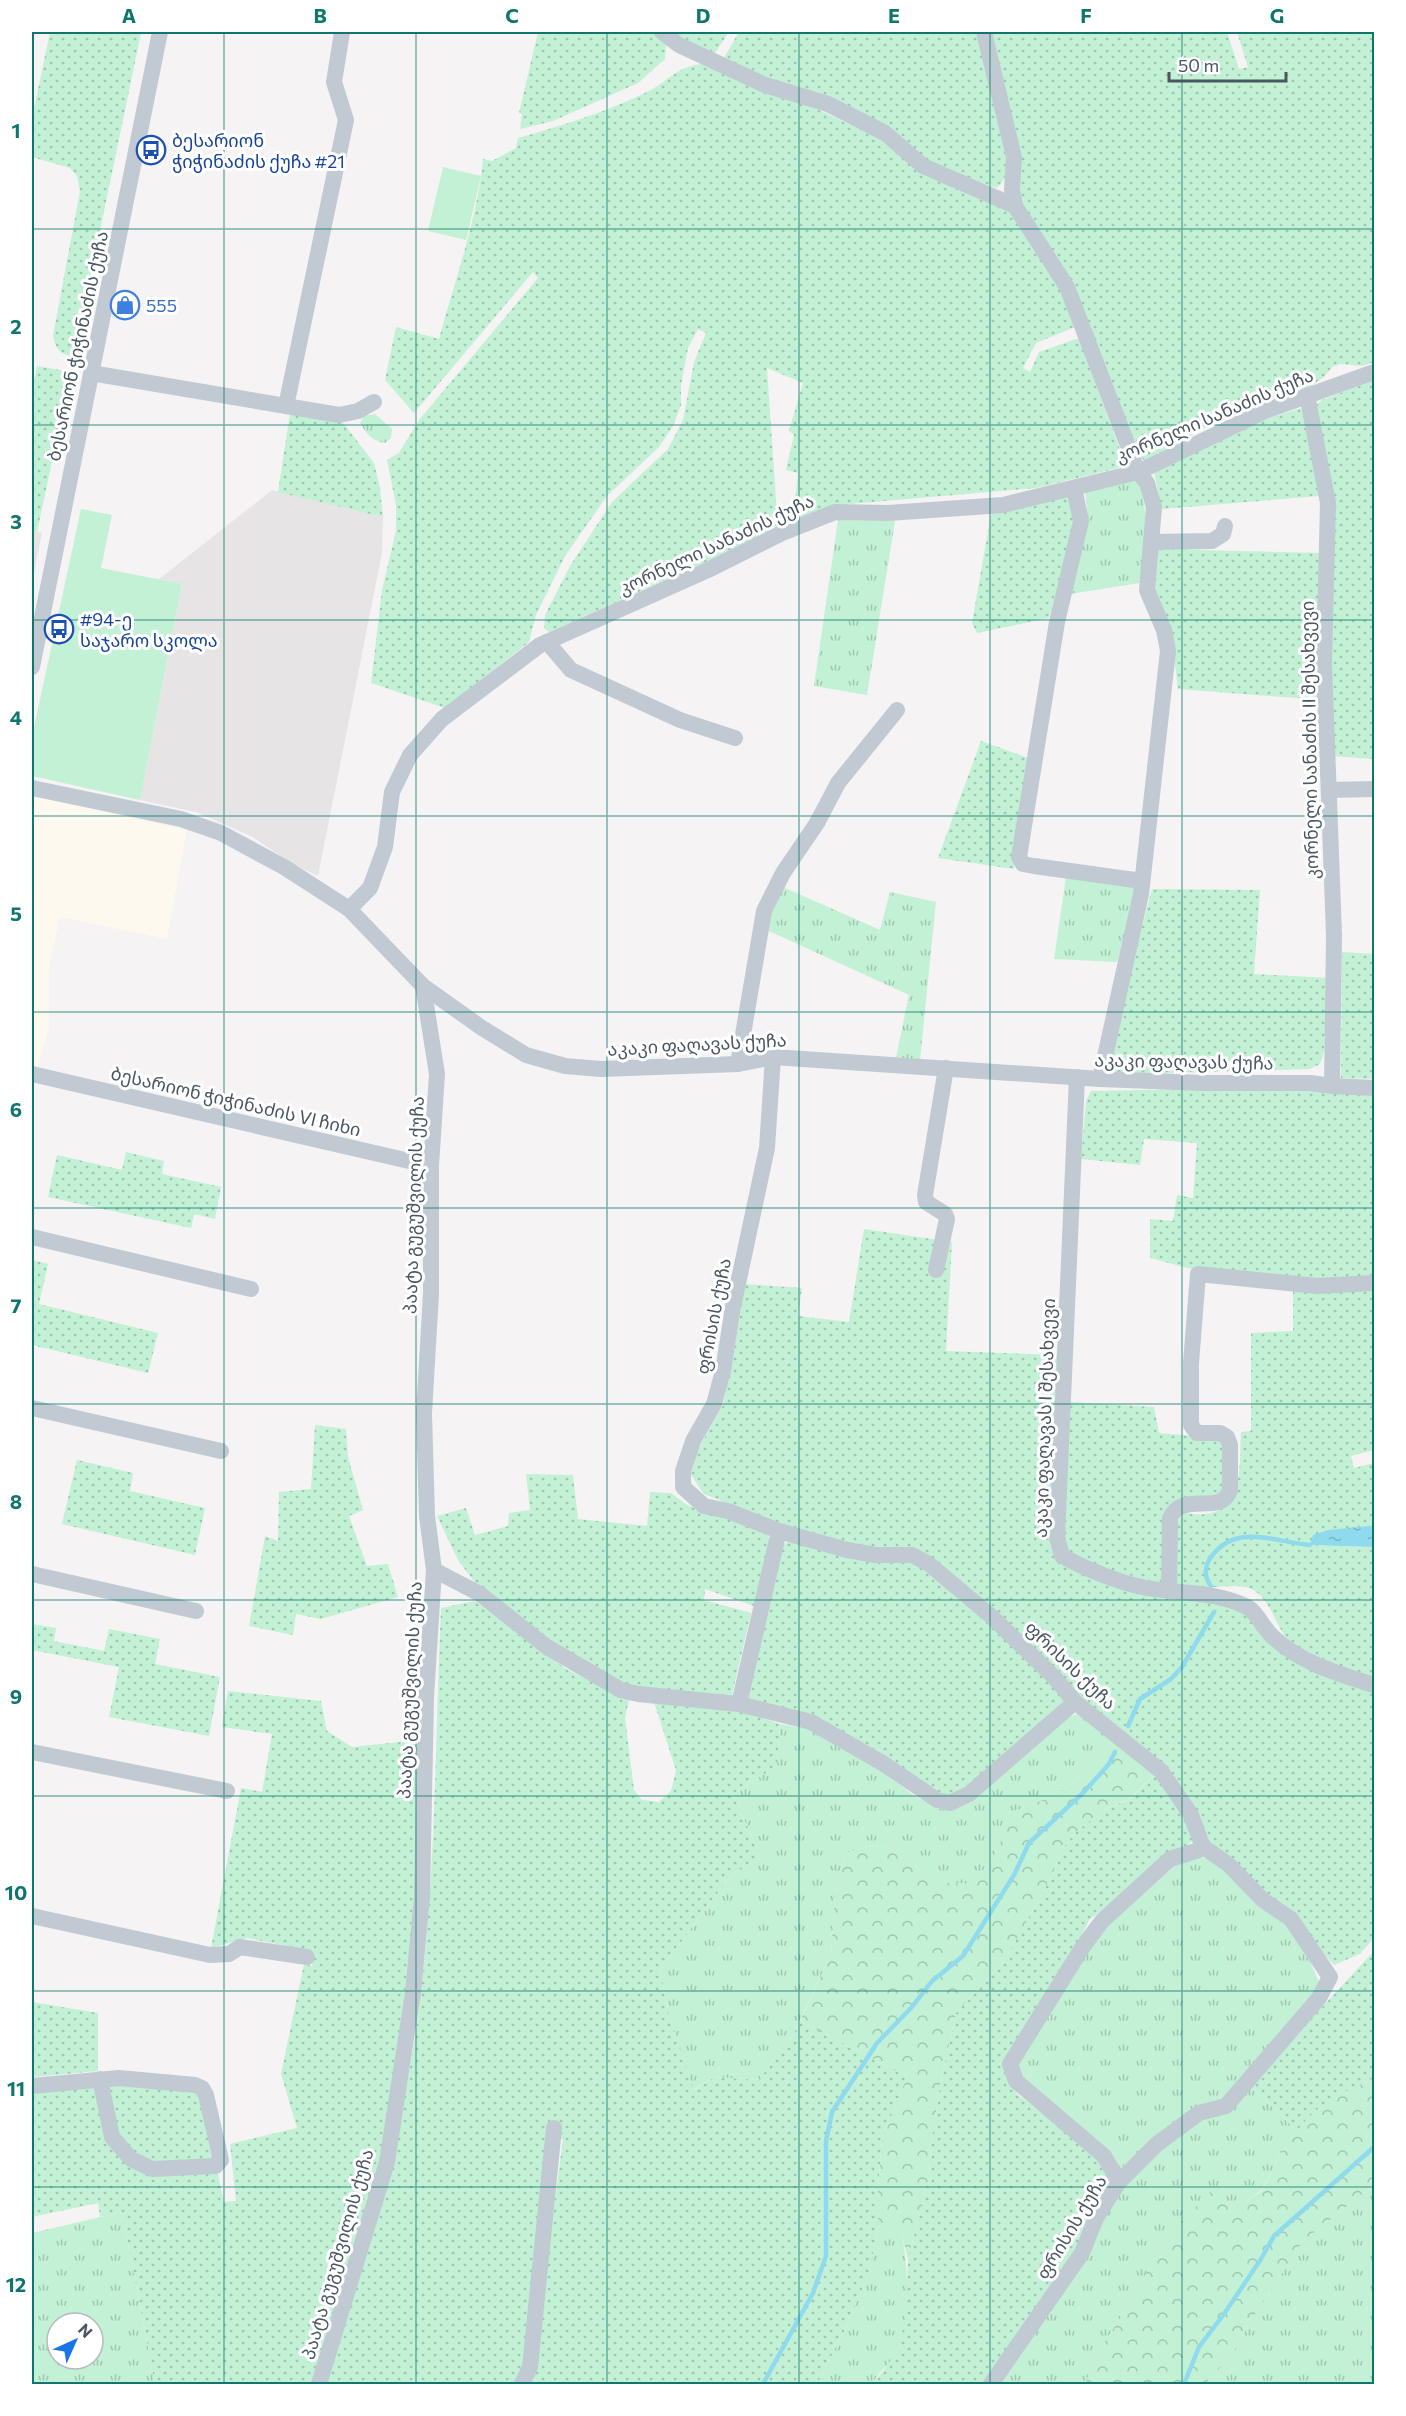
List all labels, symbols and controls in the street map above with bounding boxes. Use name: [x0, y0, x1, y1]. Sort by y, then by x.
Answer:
text: A: [122, 3, 136, 27]
text: B: [313, 3, 327, 27]
text: C: [505, 3, 519, 27]
text: D: [696, 3, 710, 27]
text: E: [888, 3, 900, 27]
text: F: [1080, 3, 1092, 27]
text: G: [1270, 3, 1284, 27]
scale bar: [1169, 45, 1286, 83]
text: 50 m: [1178, 54, 1219, 76]
text: 1: [11, 118, 21, 142]
place label: ბესარიონ ჭიჭინაძის ქუჩა #21: [172, 129, 345, 173]
bus stop icon: ბესარიონ ჭიჭინაძის ქუჩა #21: [135, 134, 167, 166]
street label: ბესარიონ ჭიჭინაძის ქუჩა: [42, 229, 113, 463]
shop icon: 555: [109, 289, 141, 321]
place label: 555: [146, 294, 177, 316]
text: 2: [10, 314, 22, 338]
street label: კორნელი სანაძის ქუჩა: [1112, 363, 1317, 468]
street label: კორნელი სანაძის ქუჩა: [615, 489, 818, 600]
text: 3: [10, 509, 22, 533]
street label: კორნელი სანაძის II შესახვევი: [1296, 601, 1323, 879]
place label: #94-ე საჯარო სკოლა: [80, 608, 218, 652]
bus stop icon: #94-ე საჯარო სკოლა: [43, 613, 75, 645]
text: 4: [10, 705, 22, 729]
text: 5: [10, 901, 22, 925]
street label: აკაკი ფაღავას ქუჩა: [607, 1028, 787, 1061]
street label: აკაკი ფაღავას ქუჩა: [1094, 1048, 1274, 1075]
street label: ბესარიონ ჭიჭინაძის VI ჩიხი: [109, 1061, 363, 1141]
street label: პაატა გუგუშვილის ქუჩა: [398, 1096, 429, 1314]
text: 6: [10, 1097, 22, 1121]
street label: ფრისის ქუჩა: [691, 1256, 736, 1376]
text: 7: [11, 1293, 22, 1317]
street label: აკაკი ფაღავას I შესახვევი: [1029, 1298, 1060, 1538]
text: 8: [10, 1489, 22, 1513]
street label: პაატა გუგუშვილის ქუჩა: [392, 1581, 427, 1799]
street label: ფრისის ქუჩა: [1020, 1616, 1121, 1715]
text: 9: [10, 1684, 22, 1708]
text: 10: [5, 1880, 27, 1904]
text: 11: [7, 2076, 25, 2100]
street label: პაატა გუგუშვილის ქუჩა: [296, 2146, 379, 2362]
street label: ფრისის ქუჩა: [1031, 2171, 1112, 2284]
text: 12: [6, 2272, 26, 2296]
north arrow: [45, 2311, 105, 2371]
text: N: [75, 2319, 97, 2341]

